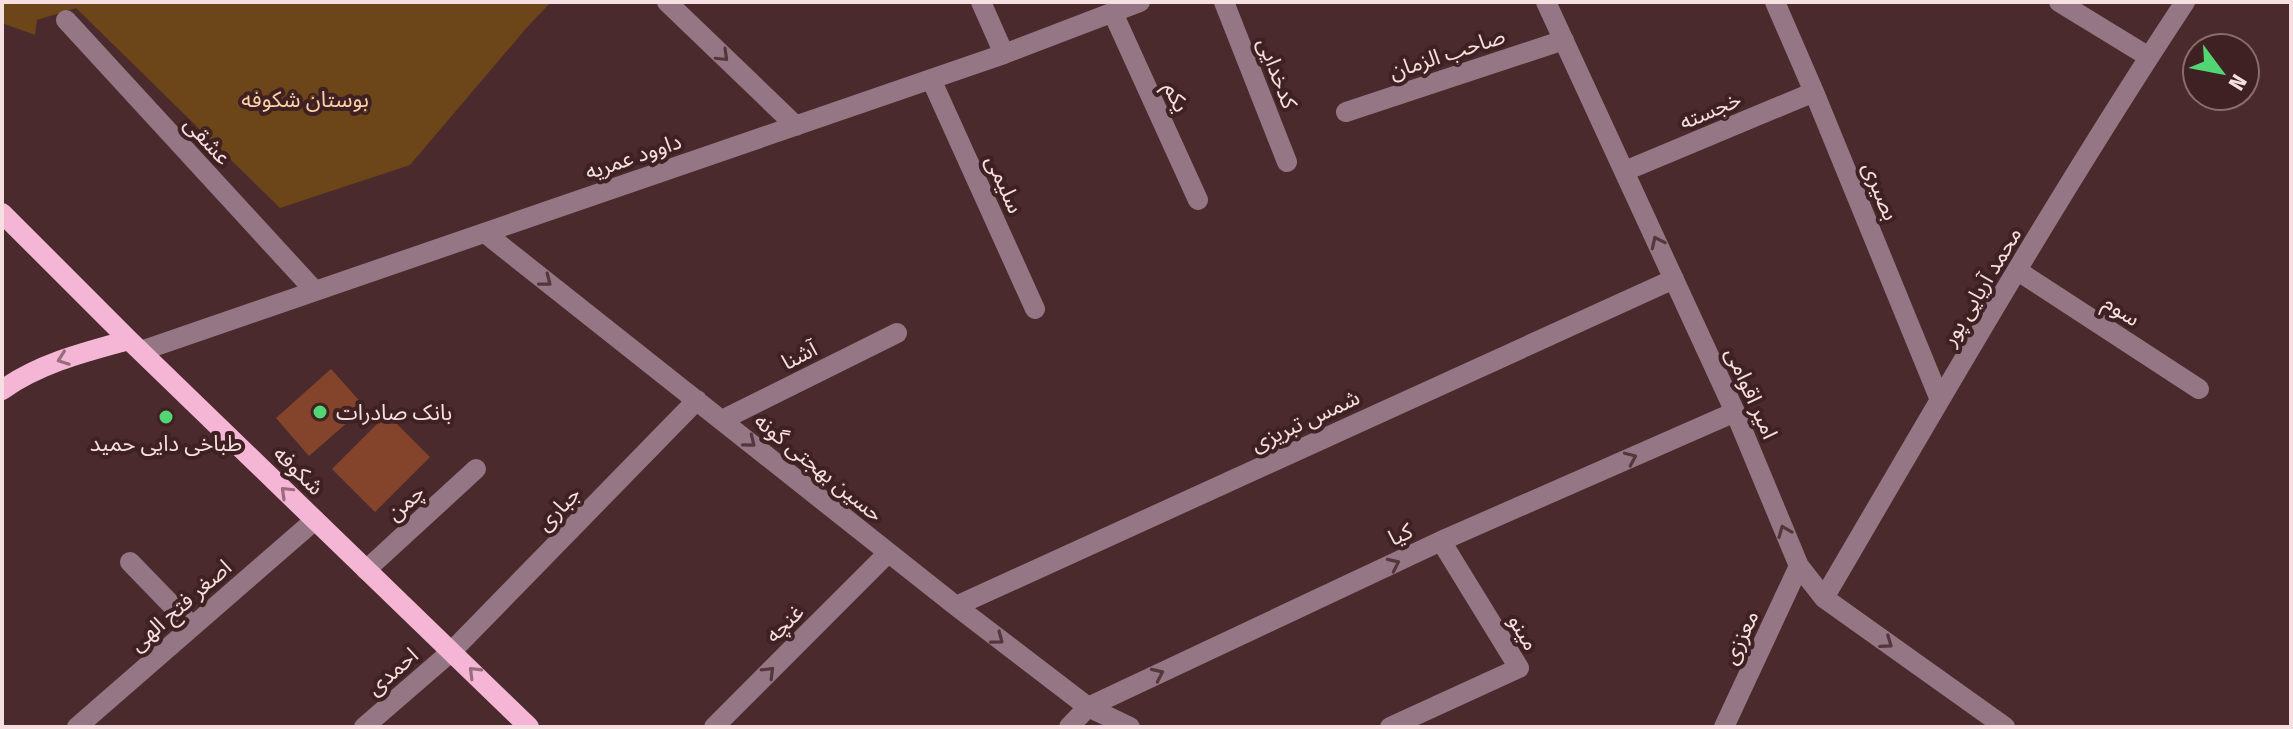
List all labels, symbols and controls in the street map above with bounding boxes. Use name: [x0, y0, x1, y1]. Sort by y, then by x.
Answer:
street label: صاحب الزمان: [1386, 22, 1509, 85]
north arrow: [2181, 32, 2261, 112]
street label: کدخدایی: [1252, 34, 1304, 113]
one-way arrow: [714, 47, 728, 61]
text: N: [2223, 70, 2252, 95]
street label: یکم: [1155, 78, 1195, 118]
street label: خجسته: [1675, 85, 1745, 136]
park label: بوستان شکوفه: [241, 86, 369, 113]
street label: عشقی: [178, 110, 237, 170]
street label: داوود عمریه: [581, 127, 685, 186]
street label: سلیمی: [980, 151, 1029, 218]
street label: بصیری: [1857, 158, 1904, 224]
street label: محمد آریایی پور: [1935, 222, 2028, 352]
one-way arrow: [1651, 236, 1667, 250]
one-way arrow: [537, 271, 551, 286]
street label: سوم: [2097, 289, 2145, 335]
street label: آشنا: [777, 334, 823, 376]
street label: امیر اقوامی: [1719, 343, 1784, 443]
one-way arrow: [57, 349, 71, 366]
street label: شمس تبریزی: [1246, 383, 1364, 457]
place label: بانک صادرات: [336, 399, 452, 426]
marker: بانک صادرات: [311, 403, 329, 421]
street label: حسین بهجتی گونه: [749, 407, 889, 528]
marker: طباخی دایی حمید: [157, 408, 175, 426]
place label: طباخی دایی حمید: [90, 430, 242, 457]
one-way arrow: [741, 433, 756, 447]
street label: شکوفه: [268, 440, 329, 501]
one-way arrow: [1623, 452, 1637, 468]
street label: چمن: [381, 478, 431, 527]
street label: جباری: [531, 480, 586, 536]
one-way arrow: [281, 487, 295, 501]
street label: کیا: [1384, 517, 1417, 552]
one-way arrow: [1778, 525, 1794, 539]
street label: اصغر فتح الهی: [124, 554, 239, 659]
one-way arrow: [1385, 557, 1400, 573]
street label: غنچه: [759, 598, 810, 649]
street label: معززی: [1716, 606, 1765, 669]
street label: مینو: [1502, 609, 1545, 655]
one-way arrow: [989, 629, 1004, 643]
one-way arrow: [1879, 633, 1893, 648]
street label: احمدی: [361, 642, 424, 701]
one-way arrow: [469, 667, 483, 681]
one-way arrow: [760, 667, 774, 681]
one-way arrow: [1150, 668, 1165, 684]

